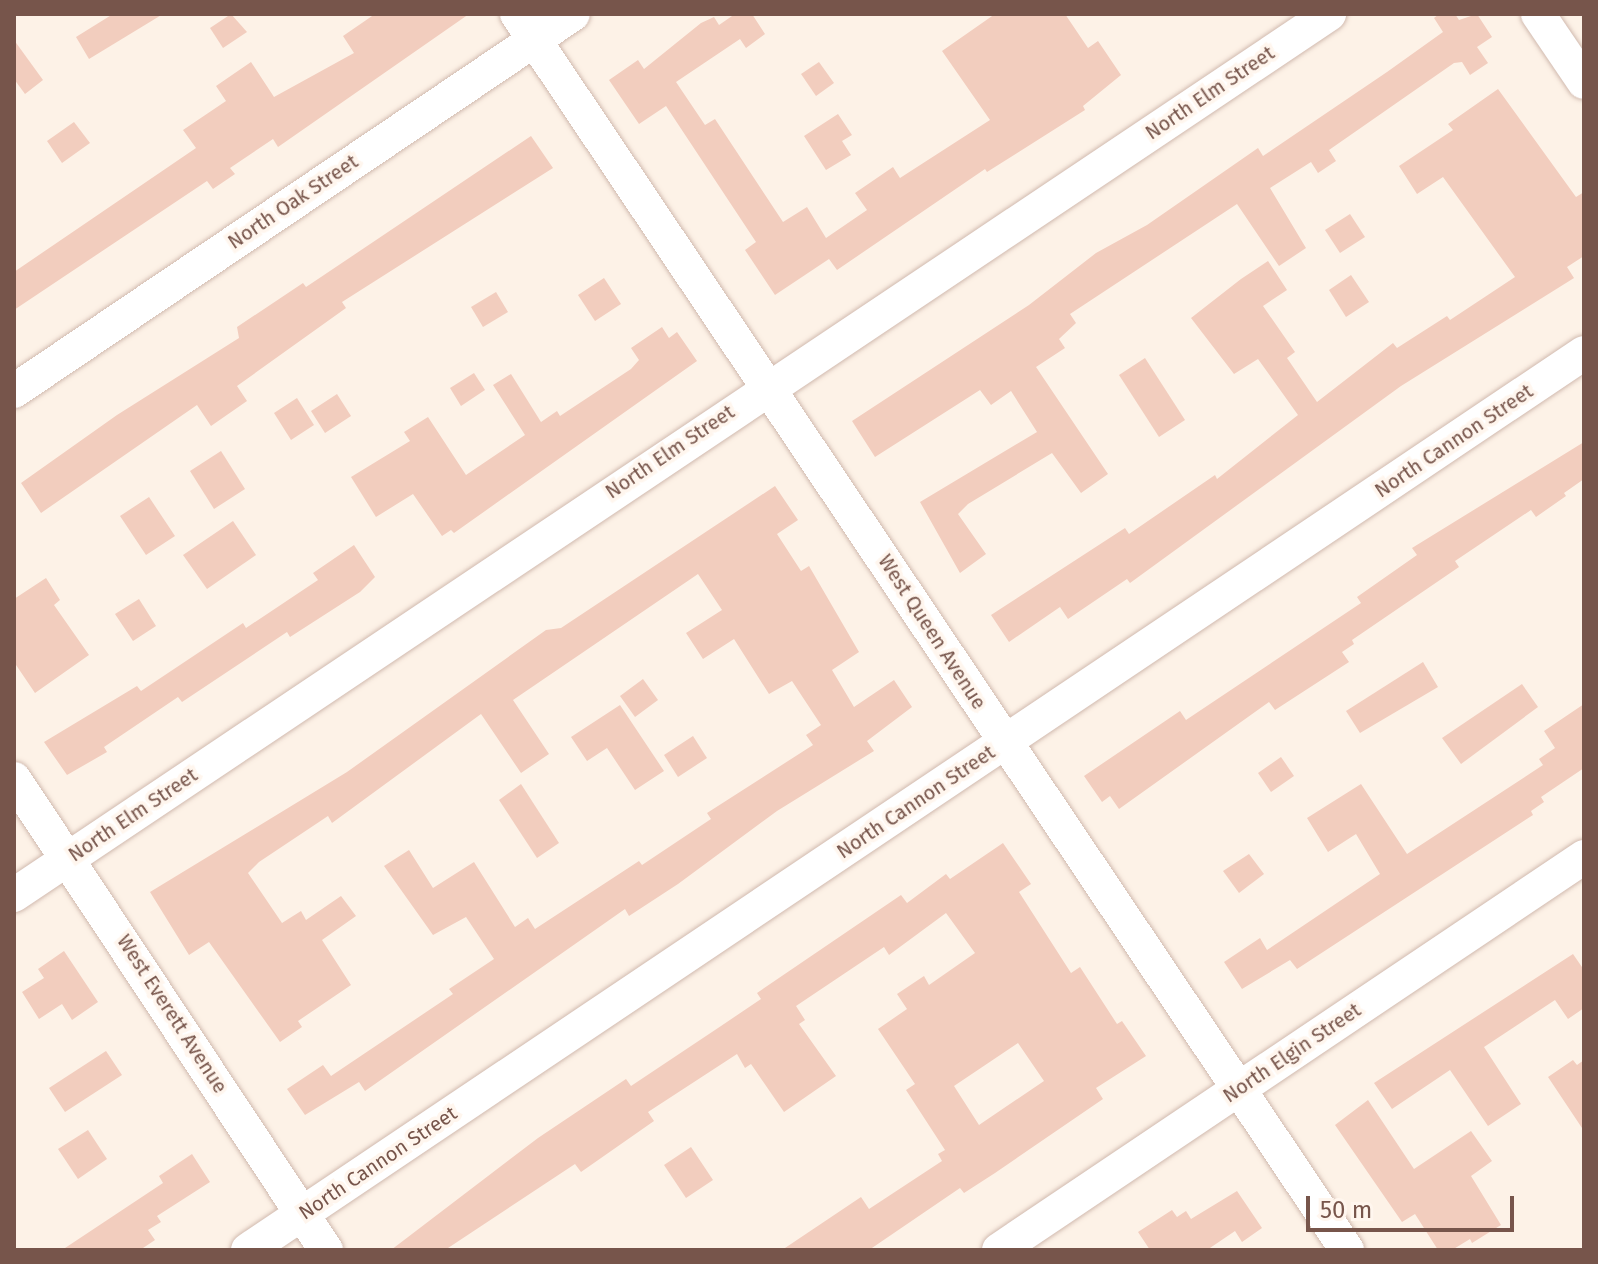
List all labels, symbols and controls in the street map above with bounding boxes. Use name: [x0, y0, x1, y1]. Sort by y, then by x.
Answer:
street label: North Elm Street: [1141, 41, 1279, 145]
street label: North Oak Street: [223, 150, 363, 254]
street label: North Cannon Street: [1370, 379, 1538, 503]
street label: North Elm Street: [601, 400, 739, 504]
street label: West Queen Avenue: [873, 550, 991, 714]
street label: North Cannon Street: [832, 740, 1000, 864]
street label: North Elm Street: [64, 763, 202, 867]
street label: West Everett Avenue: [112, 930, 232, 1098]
street label: North Elgin Street: [1219, 998, 1365, 1108]
street label: North Cannon Street: [294, 1101, 462, 1225]
scale bar: [1310, 1180, 1518, 1230]
text: 50 m: [1320, 1196, 1372, 1224]

